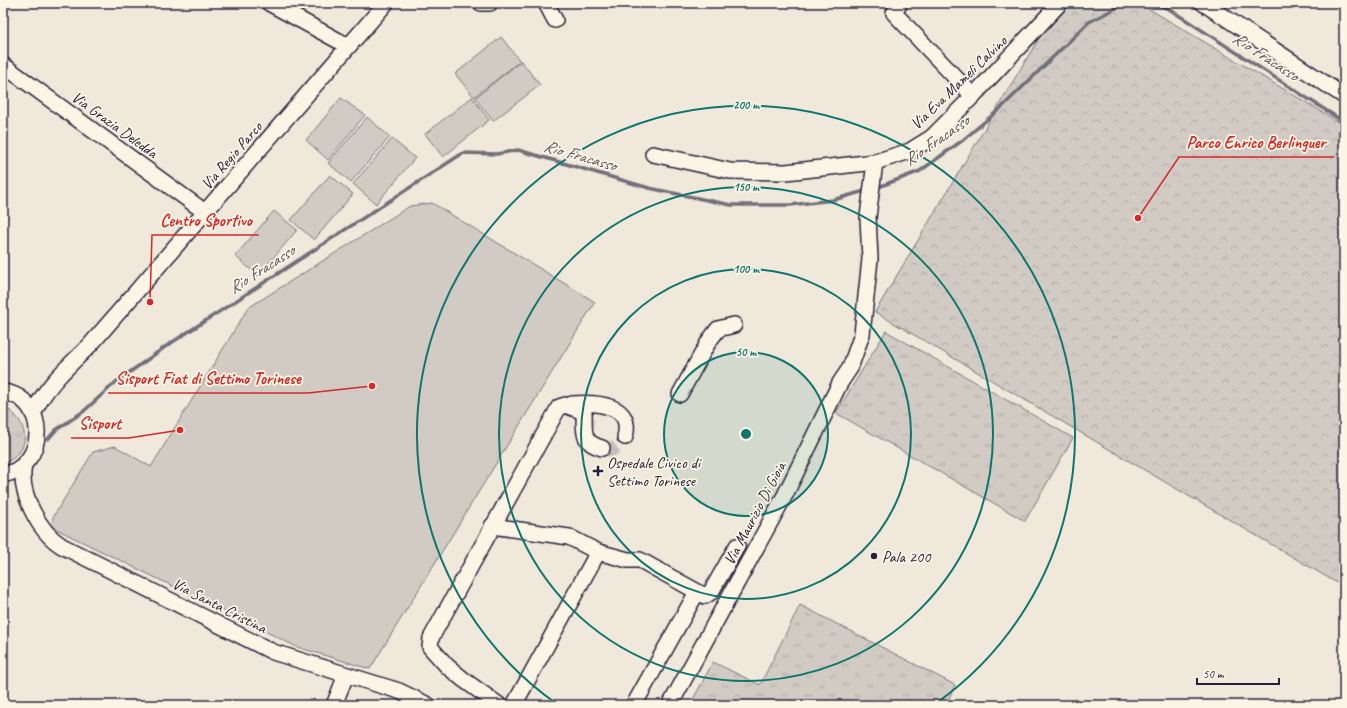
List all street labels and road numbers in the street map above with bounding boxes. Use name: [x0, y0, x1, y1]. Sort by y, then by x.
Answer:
street label: Via Eva Mameli Calvino: [906, 31, 1012, 134]
street label: Via Grazia Deledda: [68, 87, 162, 164]
street label: Via Regio Parco: [197, 117, 268, 194]
street label: Via Maurizio Di Gioia: [719, 457, 791, 568]
street label: Via Santa Cristina: [169, 574, 271, 639]

